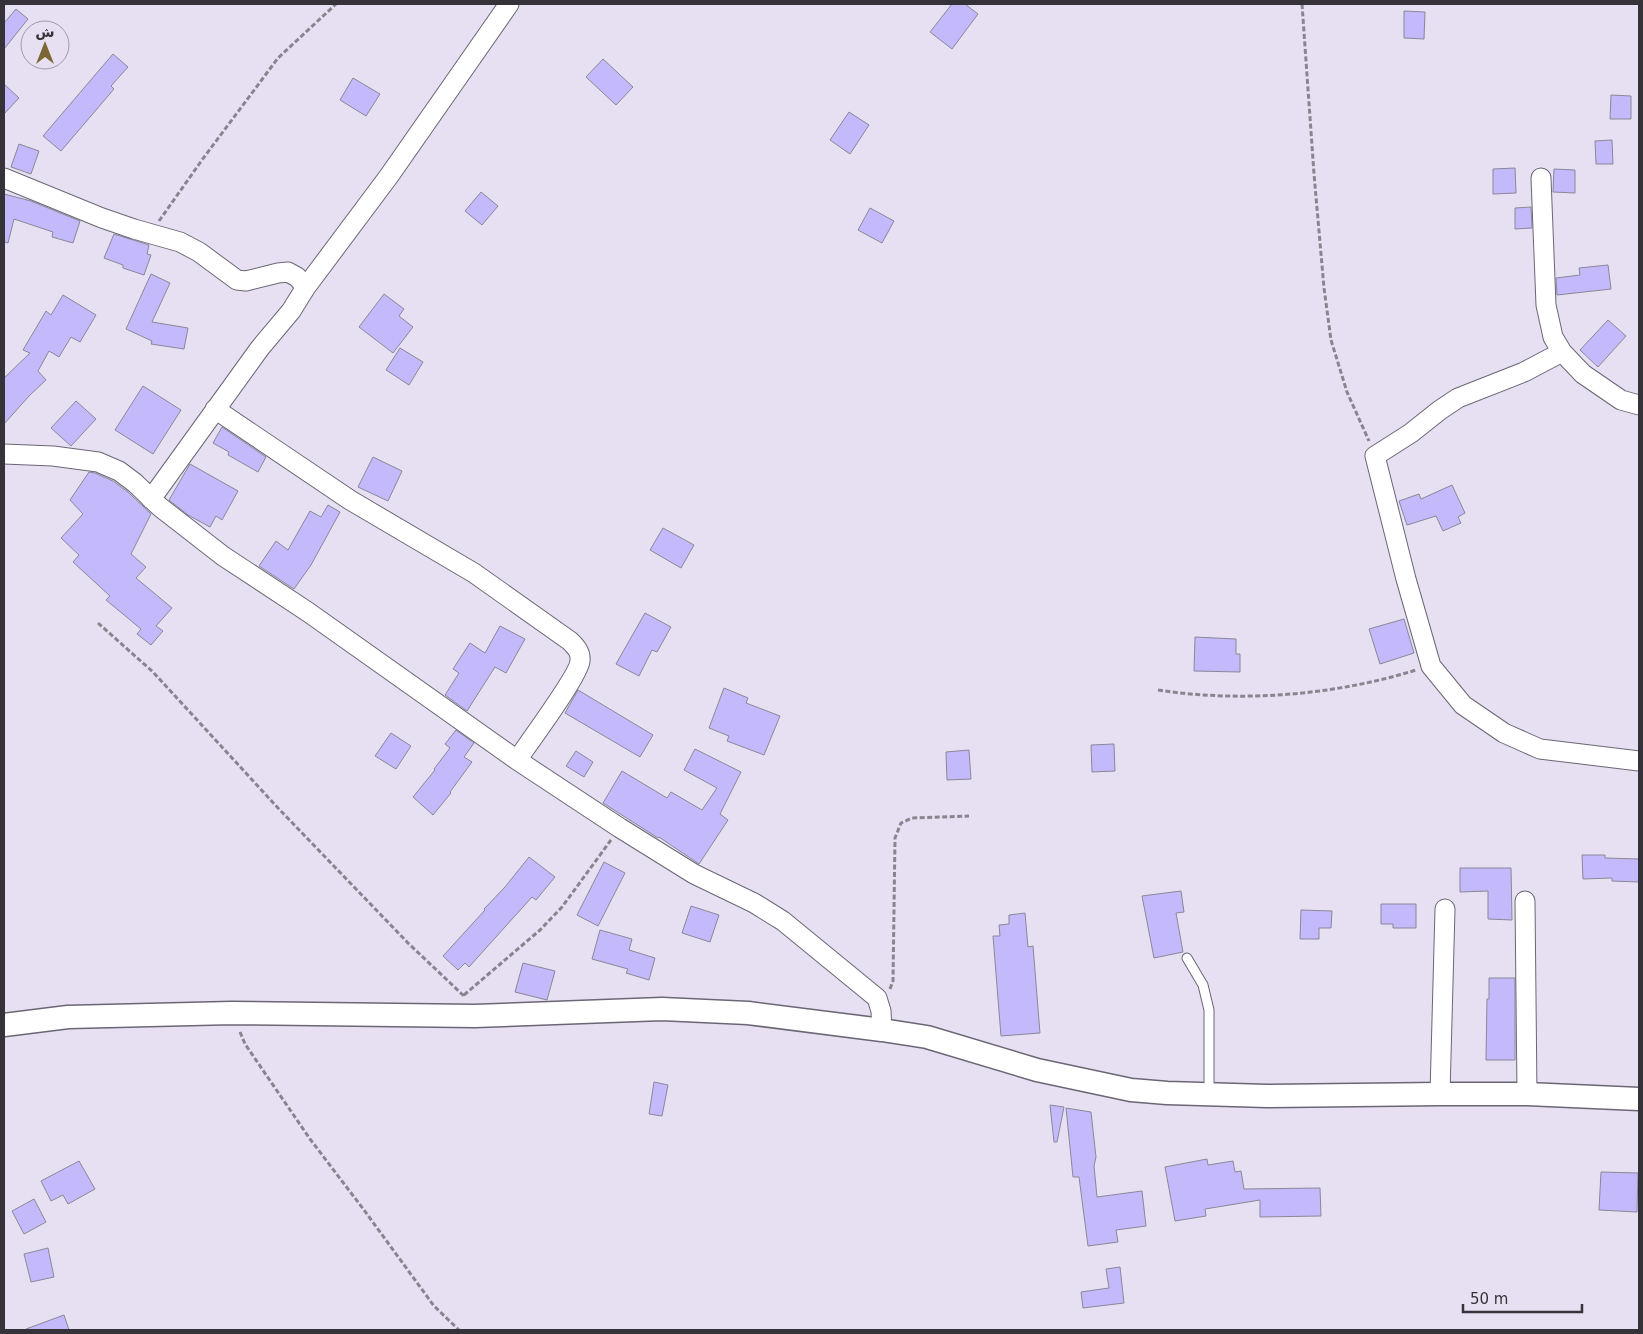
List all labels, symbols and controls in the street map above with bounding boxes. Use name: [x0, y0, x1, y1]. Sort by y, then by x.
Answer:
north arrow: [20, 20, 70, 70]
text: ش: [35, 24, 55, 40]
scale bar: [1463, 1282, 1582, 1314]
text: 50 m: [1470, 1290, 1508, 1308]

